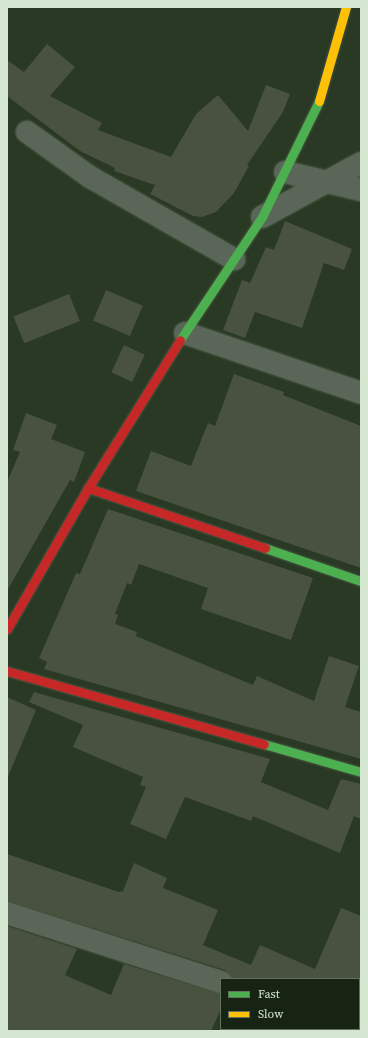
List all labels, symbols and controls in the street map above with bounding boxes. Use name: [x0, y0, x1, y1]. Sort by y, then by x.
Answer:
legend: [220, 978, 360, 1030]
text: Fast: [258, 986, 280, 1002]
text: Slow: [258, 1006, 283, 1022]

